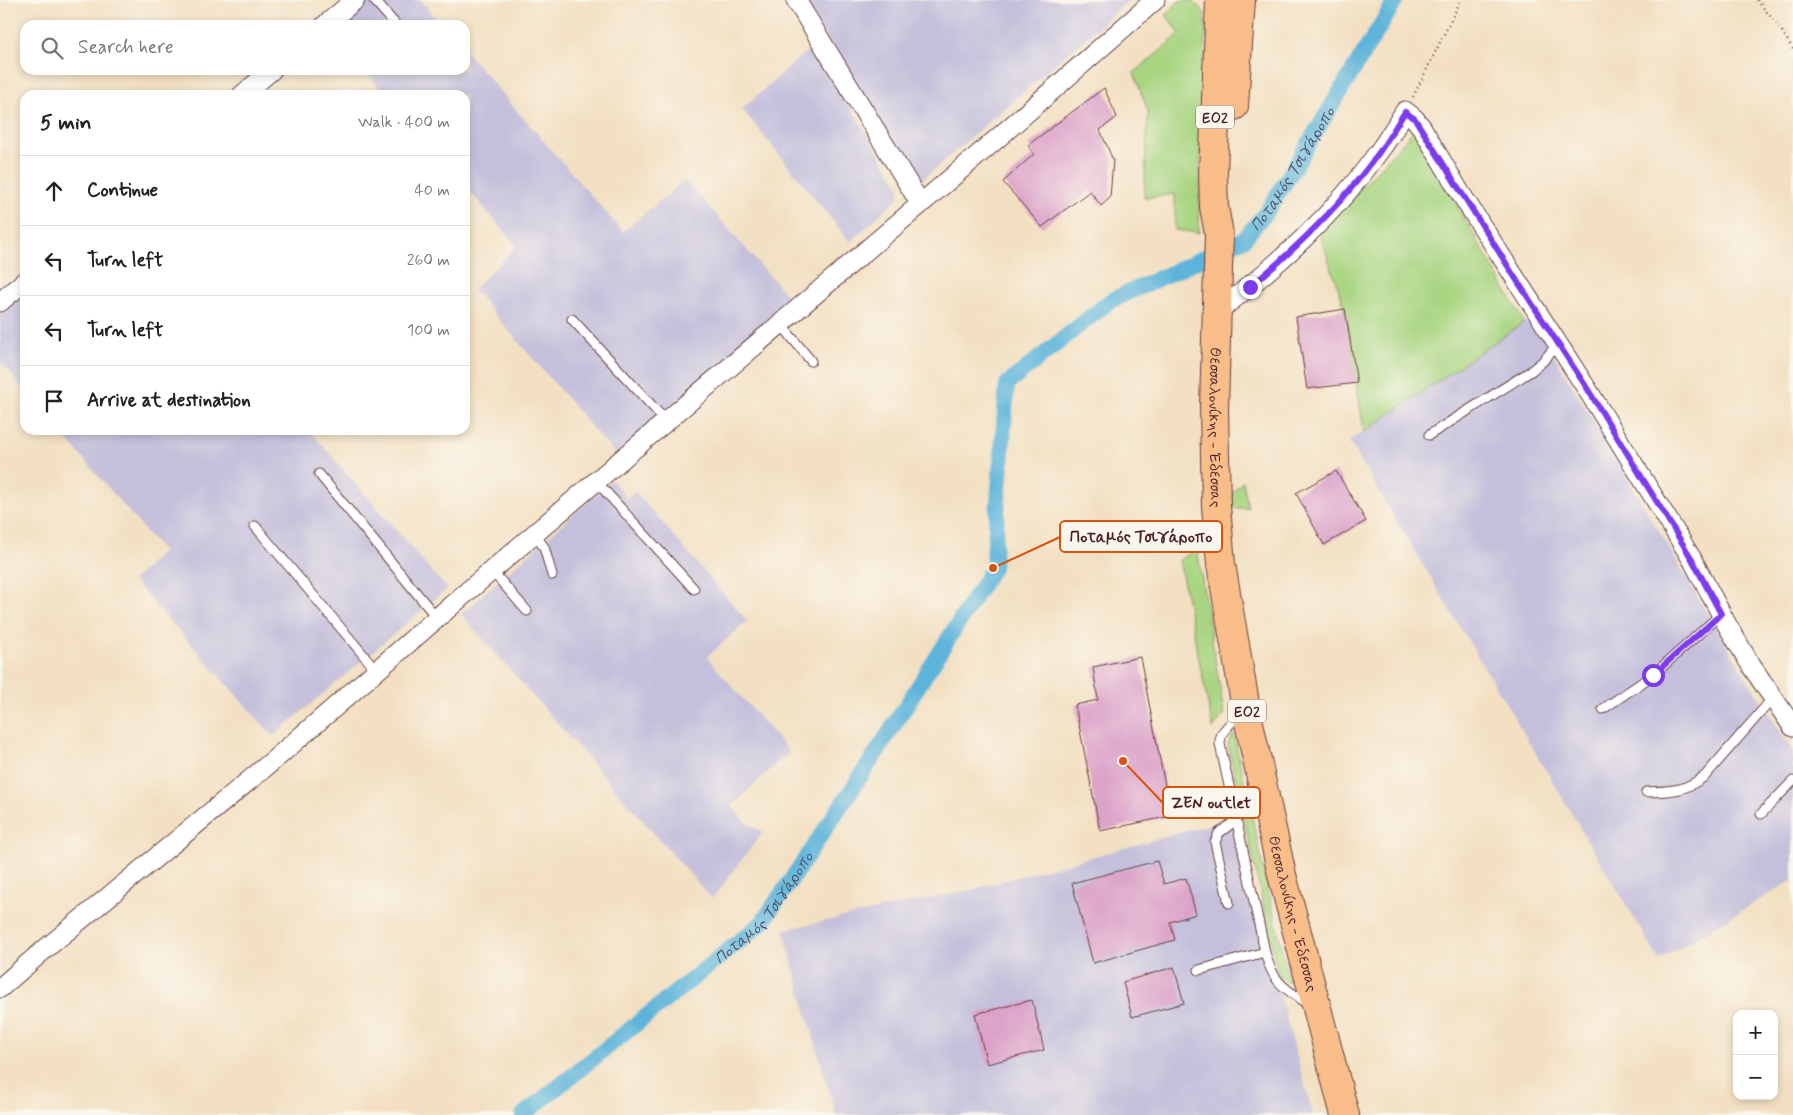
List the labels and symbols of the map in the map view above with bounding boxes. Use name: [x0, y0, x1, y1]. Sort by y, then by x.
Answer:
water label: Ποταμός Τσιγάροπο: [1246, 103, 1341, 236]
road number: ΕΟ2: [1196, 105, 1234, 128]
route end: [1239, 276, 1262, 299]
street label: Θεσσαλονίκης - Έδεσσας: [1203, 347, 1225, 508]
callout: Ποταμός Τσιγάροπο: [1060, 521, 1222, 552]
text: Ποταμός Τσιγάροπο: [1070, 527, 1212, 548]
route start: [1642, 664, 1665, 687]
road number: ΕΟ2: [1228, 699, 1266, 722]
callout: ZEN outlet: [1163, 787, 1260, 818]
text: ZEN outlet: [1171, 793, 1251, 814]
street label: Θεσσαλονίκης - Έδεσσας: [1263, 834, 1321, 994]
water label: Ποταμός Τσιγάροπο: [710, 848, 819, 969]

